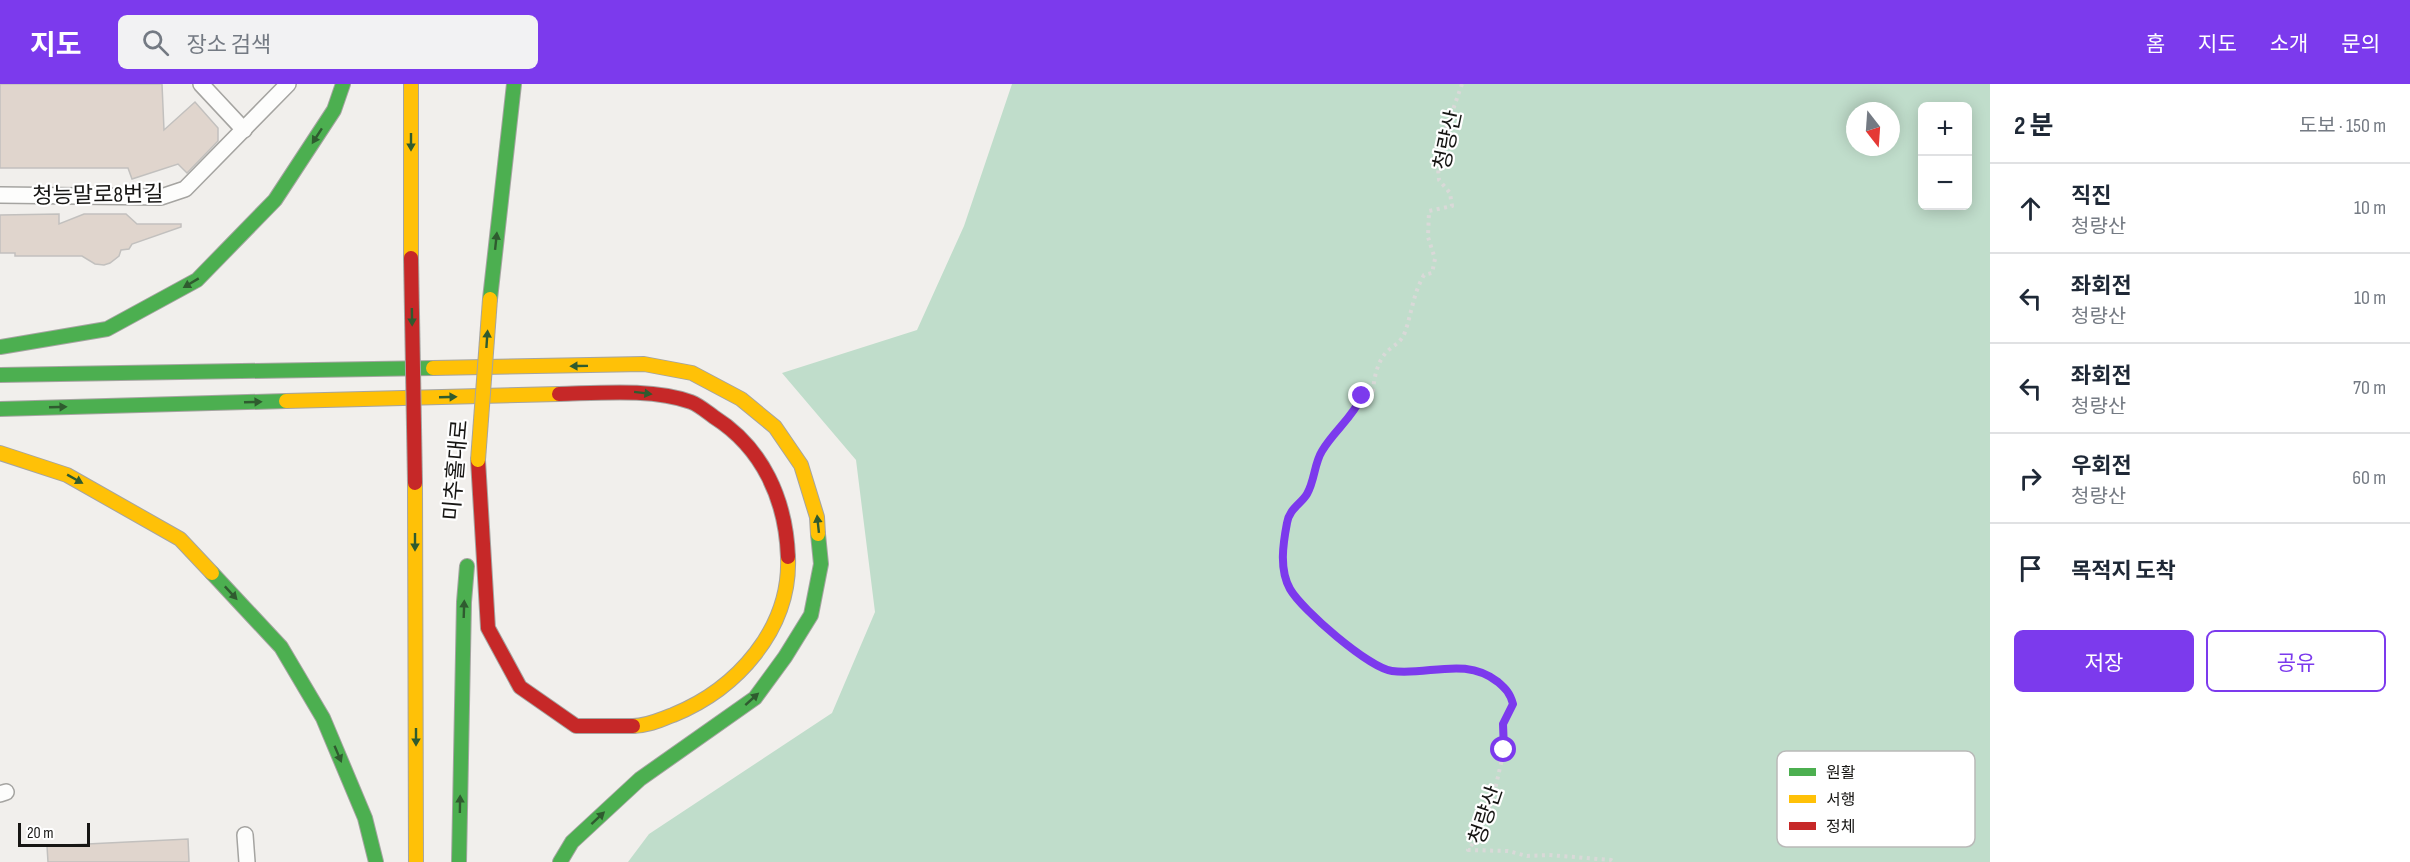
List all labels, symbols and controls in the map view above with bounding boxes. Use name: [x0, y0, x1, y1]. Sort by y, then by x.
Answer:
search box: [118, 15, 538, 69]
icon: search: [139, 26, 172, 59]
text: 지도: [30, 29, 82, 62]
text: 장소 검색: [187, 32, 271, 59]
text: 홈: [2146, 32, 2165, 57]
text: 지도: [2198, 32, 2237, 57]
text: 소개: [2270, 32, 2308, 57]
text: 문의: [2341, 32, 2380, 57]
north arrow: [1846, 102, 1900, 156]
map controls: [1918, 102, 1972, 210]
button: +: [1918, 102, 1972, 156]
street label: 청량산: [1429, 108, 1468, 173]
text: 2 분: [2014, 111, 2053, 142]
text: 도보 · 150 m: [2299, 114, 2386, 138]
one-way arrow: [312, 128, 323, 144]
one-way arrow: [406, 133, 416, 152]
button: −: [1918, 156, 1972, 210]
street label: 청능말로8번길: [32, 181, 164, 210]
text: 직진: [2071, 183, 2111, 210]
icon: ahead: [2014, 192, 2047, 225]
text: 10 m: [2354, 196, 2386, 220]
text: 청량산: [2071, 215, 2126, 239]
one-way arrow: [491, 232, 501, 251]
text: 좌회전: [2071, 273, 2132, 300]
one-way arrow: [183, 277, 199, 288]
icon: left: [2014, 282, 2047, 315]
text: 10 m: [2354, 286, 2386, 310]
text: 청량산: [2071, 305, 2126, 329]
one-way arrow: [407, 307, 417, 326]
one-way arrow: [482, 329, 491, 348]
one-way arrow: [570, 361, 589, 370]
text: 좌회전: [2071, 363, 2132, 390]
icon: left: [2014, 372, 2047, 405]
text: 70 m: [2353, 376, 2386, 400]
route end: [1348, 382, 1374, 408]
one-way arrow: [634, 388, 653, 398]
one-way arrow: [439, 392, 458, 401]
text: 청량산: [2071, 395, 2126, 419]
one-way arrow: [244, 397, 263, 407]
one-way arrow: [49, 403, 68, 412]
street label: 미추홀대로: [439, 419, 474, 522]
text: 우회전: [2071, 453, 2132, 480]
icon: right: [2014, 462, 2047, 495]
text: 60 m: [2352, 466, 2386, 490]
one-way arrow: [67, 474, 84, 484]
text: 청량산: [2071, 485, 2126, 509]
one-way arrow: [813, 515, 822, 534]
one-way arrow: [410, 532, 420, 551]
icon: arrive: [2014, 552, 2047, 585]
text: 목적지 도착: [2071, 558, 2176, 585]
one-way arrow: [223, 586, 237, 600]
one-way arrow: [459, 599, 468, 618]
button: 저장: [2014, 630, 2194, 692]
button: 공유: [2206, 630, 2386, 692]
one-way arrow: [744, 692, 759, 706]
one-way arrow: [411, 727, 421, 746]
route start: [1490, 736, 1516, 762]
one-way arrow: [333, 745, 343, 763]
legend: [1777, 751, 1975, 847]
text: 원활: [1826, 764, 1856, 783]
street label: 청량산: [1464, 782, 1509, 849]
text: 서행: [1826, 791, 1855, 810]
one-way arrow: [455, 794, 465, 813]
one-way arrow: [590, 812, 605, 825]
text: 정체: [1826, 818, 1855, 837]
scale bar: [18, 820, 90, 848]
text: 20 m: [27, 824, 54, 843]

